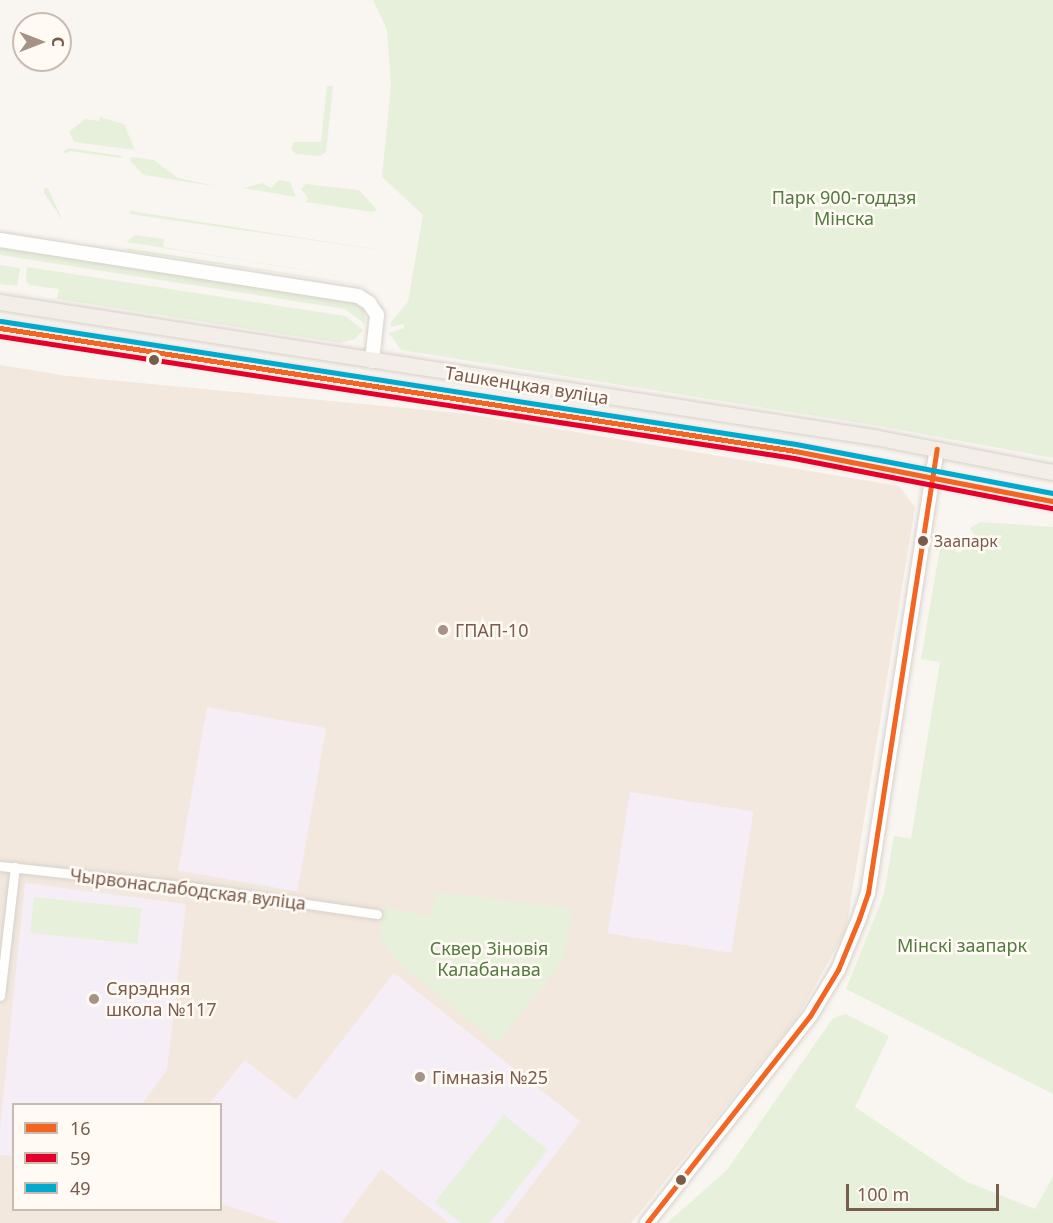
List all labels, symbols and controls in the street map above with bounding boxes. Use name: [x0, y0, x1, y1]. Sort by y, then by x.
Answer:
north arrow: [12, 12, 72, 72]
text: С: [47, 37, 69, 47]
park label: Парк 900-годдзя Мінска: [772, 187, 916, 230]
unlabelled marker: [148, 354, 160, 366]
street label: Ташкенцкая вуліца: [444, 361, 610, 409]
place label: Заапарк: [934, 531, 998, 551]
marker: Заапарк: [917, 535, 929, 547]
place label: ГПАП-10: [455, 619, 528, 641]
marker: ГПАП-10: [436, 623, 450, 637]
street label: Чырвонаслабодская вуліца: [69, 864, 307, 914]
park label: Мінскі заапарк: [897, 934, 1027, 956]
park label: Сквер Зіновія Калабанава: [430, 938, 548, 980]
place label: Сярэдняя школа №117: [106, 978, 216, 1020]
marker: Сярэдняя школа №117: [87, 992, 101, 1006]
place label: Гімназія №25: [432, 1066, 548, 1088]
marker: Гімназія №25: [413, 1070, 427, 1084]
legend: [12, 1103, 222, 1211]
text: 16: [70, 1116, 91, 1140]
text: 59: [70, 1146, 91, 1170]
scale bar: [849, 1172, 1002, 1210]
unlabelled marker: [675, 1174, 687, 1186]
text: 49: [70, 1176, 91, 1200]
text: 100 m: [857, 1182, 909, 1206]

